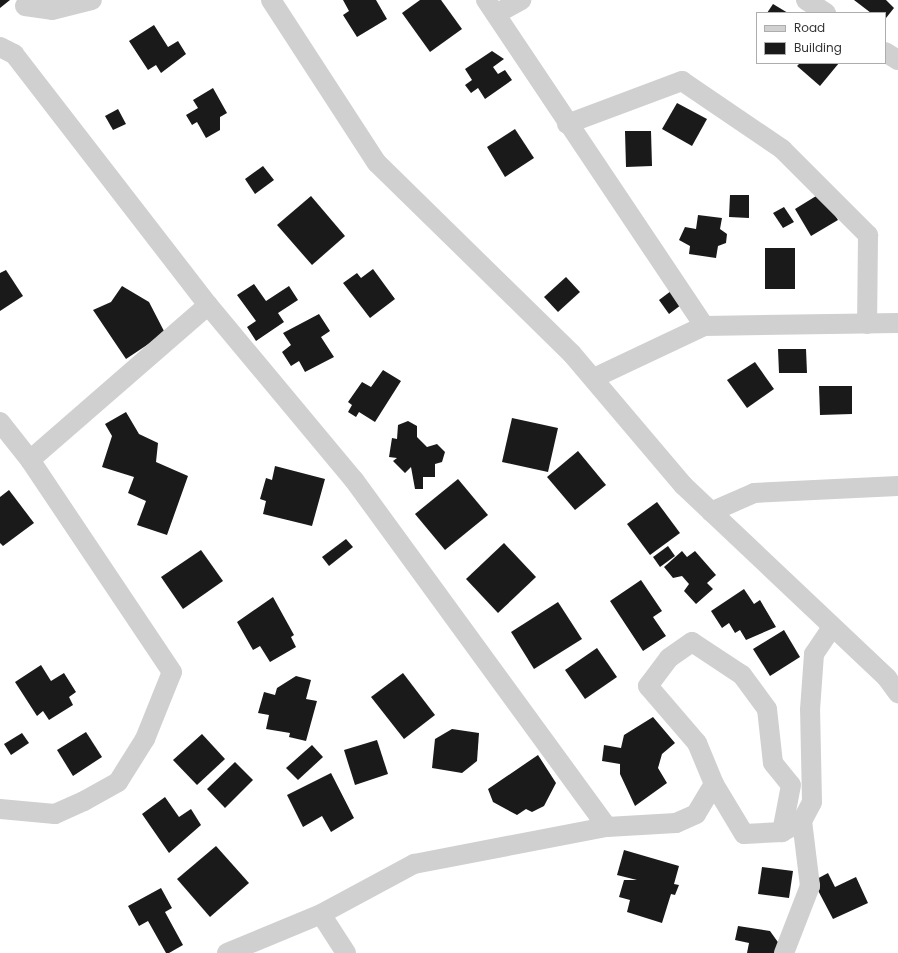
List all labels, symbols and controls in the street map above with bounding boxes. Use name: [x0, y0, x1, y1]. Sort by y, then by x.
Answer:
legend: [756, 12, 886, 64]
text: Road: [794, 19, 825, 36]
text: Building: [794, 39, 842, 56]

